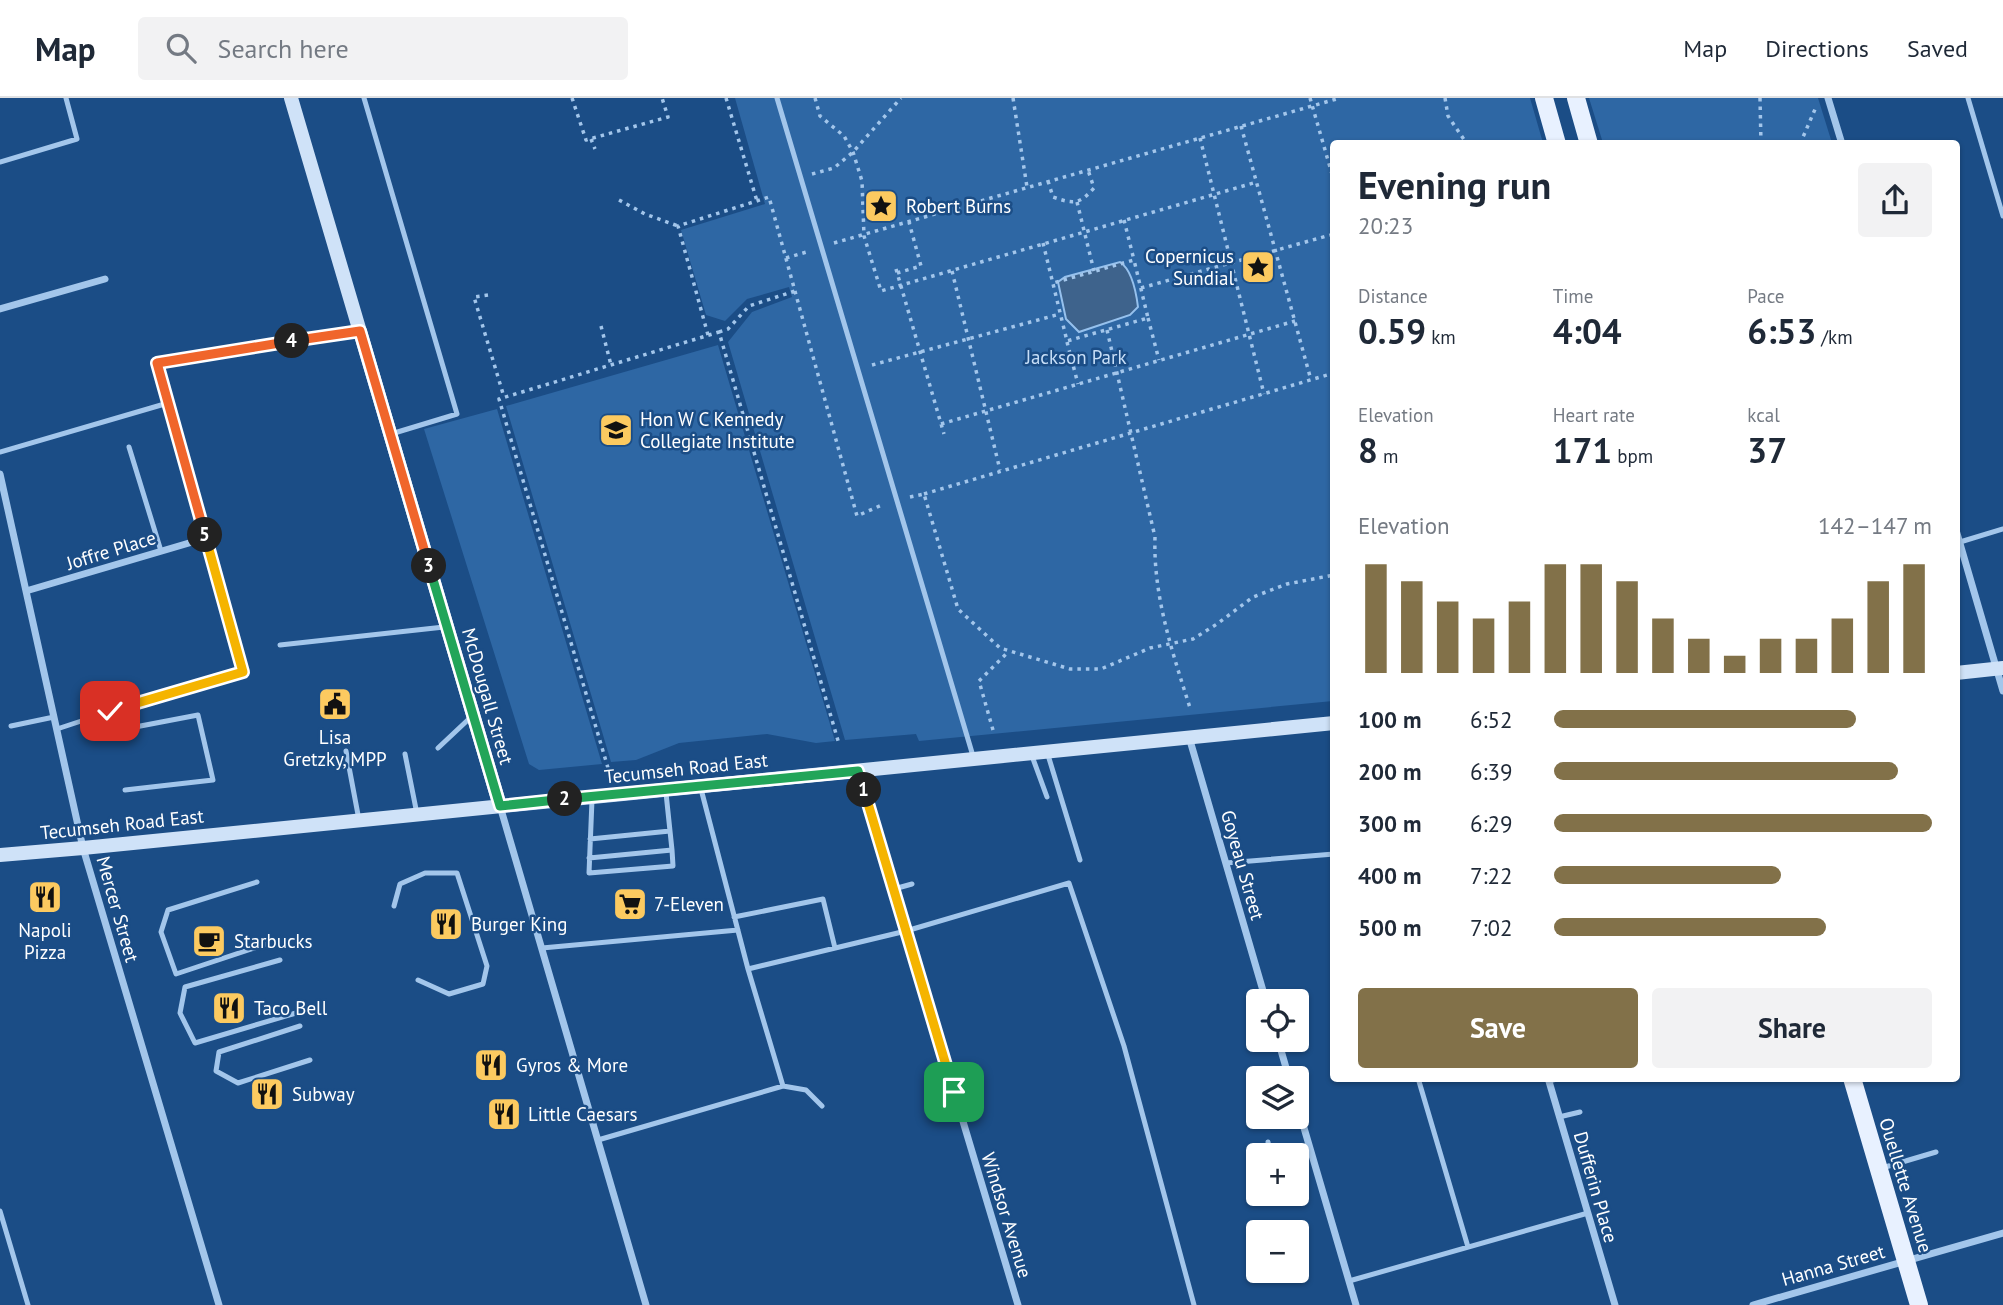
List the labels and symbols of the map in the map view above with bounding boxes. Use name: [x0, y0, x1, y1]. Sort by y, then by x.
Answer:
place icon: Robert Burns: [862, 187, 900, 225]
place label: Robert Burns: [906, 194, 1011, 218]
place label: Copernicus Sundial: [1145, 244, 1234, 290]
place icon: Copernicus Sundial: [1239, 248, 1277, 286]
pin: 4: [274, 324, 310, 358]
park label: Jackson Park: [1024, 345, 1127, 369]
place label: Hon W C Kennedy Collegiate Institute: [640, 407, 795, 453]
school or university icon: Hon W C Kennedy Collegiate Institute: [597, 411, 635, 449]
pin: 5: [188, 518, 222, 552]
street label: Joffre Place: [62, 525, 159, 575]
pin: 3: [412, 548, 446, 584]
street label: McDougall Street: [457, 625, 519, 767]
pin: [80, 681, 140, 741]
public building icon: Lisa Gretzky, MPP: [316, 685, 354, 723]
place label: Lisa Gretzky, MPP: [283, 725, 387, 771]
street label: Tecumseh Road East: [603, 747, 769, 789]
pin: 1: [846, 772, 882, 808]
pin: 2: [548, 782, 582, 816]
street label: Tecumseh Road East: [39, 803, 205, 845]
street label: Goyeau Street: [1216, 807, 1270, 923]
street label: Mercer Street: [91, 853, 145, 965]
restaurant icon: Napoli Pizza: [26, 878, 64, 916]
supermarket icon: 7-Eleven: [611, 885, 649, 923]
place label: 7-Eleven: [654, 892, 724, 916]
restaurant icon: Burger King: [427, 905, 465, 943]
place label: Burger King: [471, 912, 567, 936]
place label: Napoli Pizza: [18, 918, 72, 964]
cafe icon: Starbucks: [190, 922, 228, 960]
place label: Starbucks: [234, 929, 313, 953]
restaurant icon: Taco Bell: [210, 989, 248, 1027]
place label: Taco Bell: [254, 996, 328, 1020]
restaurant icon: Gyros & More: [472, 1046, 510, 1084]
place label: Gyros & More: [516, 1053, 628, 1077]
pin: [924, 1062, 984, 1122]
restaurant icon: Subway: [248, 1075, 286, 1113]
place label: Subway: [292, 1082, 355, 1106]
restaurant icon: Little Caesars: [485, 1095, 523, 1133]
place label: Little Caesars: [528, 1102, 638, 1126]
street label: Ouellette Avenue: [1874, 1115, 1938, 1255]
street label: Dufferin Place: [1569, 1129, 1623, 1245]
street label: Windsor Avenue: [977, 1149, 1037, 1281]
street label: Hanna Street: [1779, 1239, 1888, 1291]

